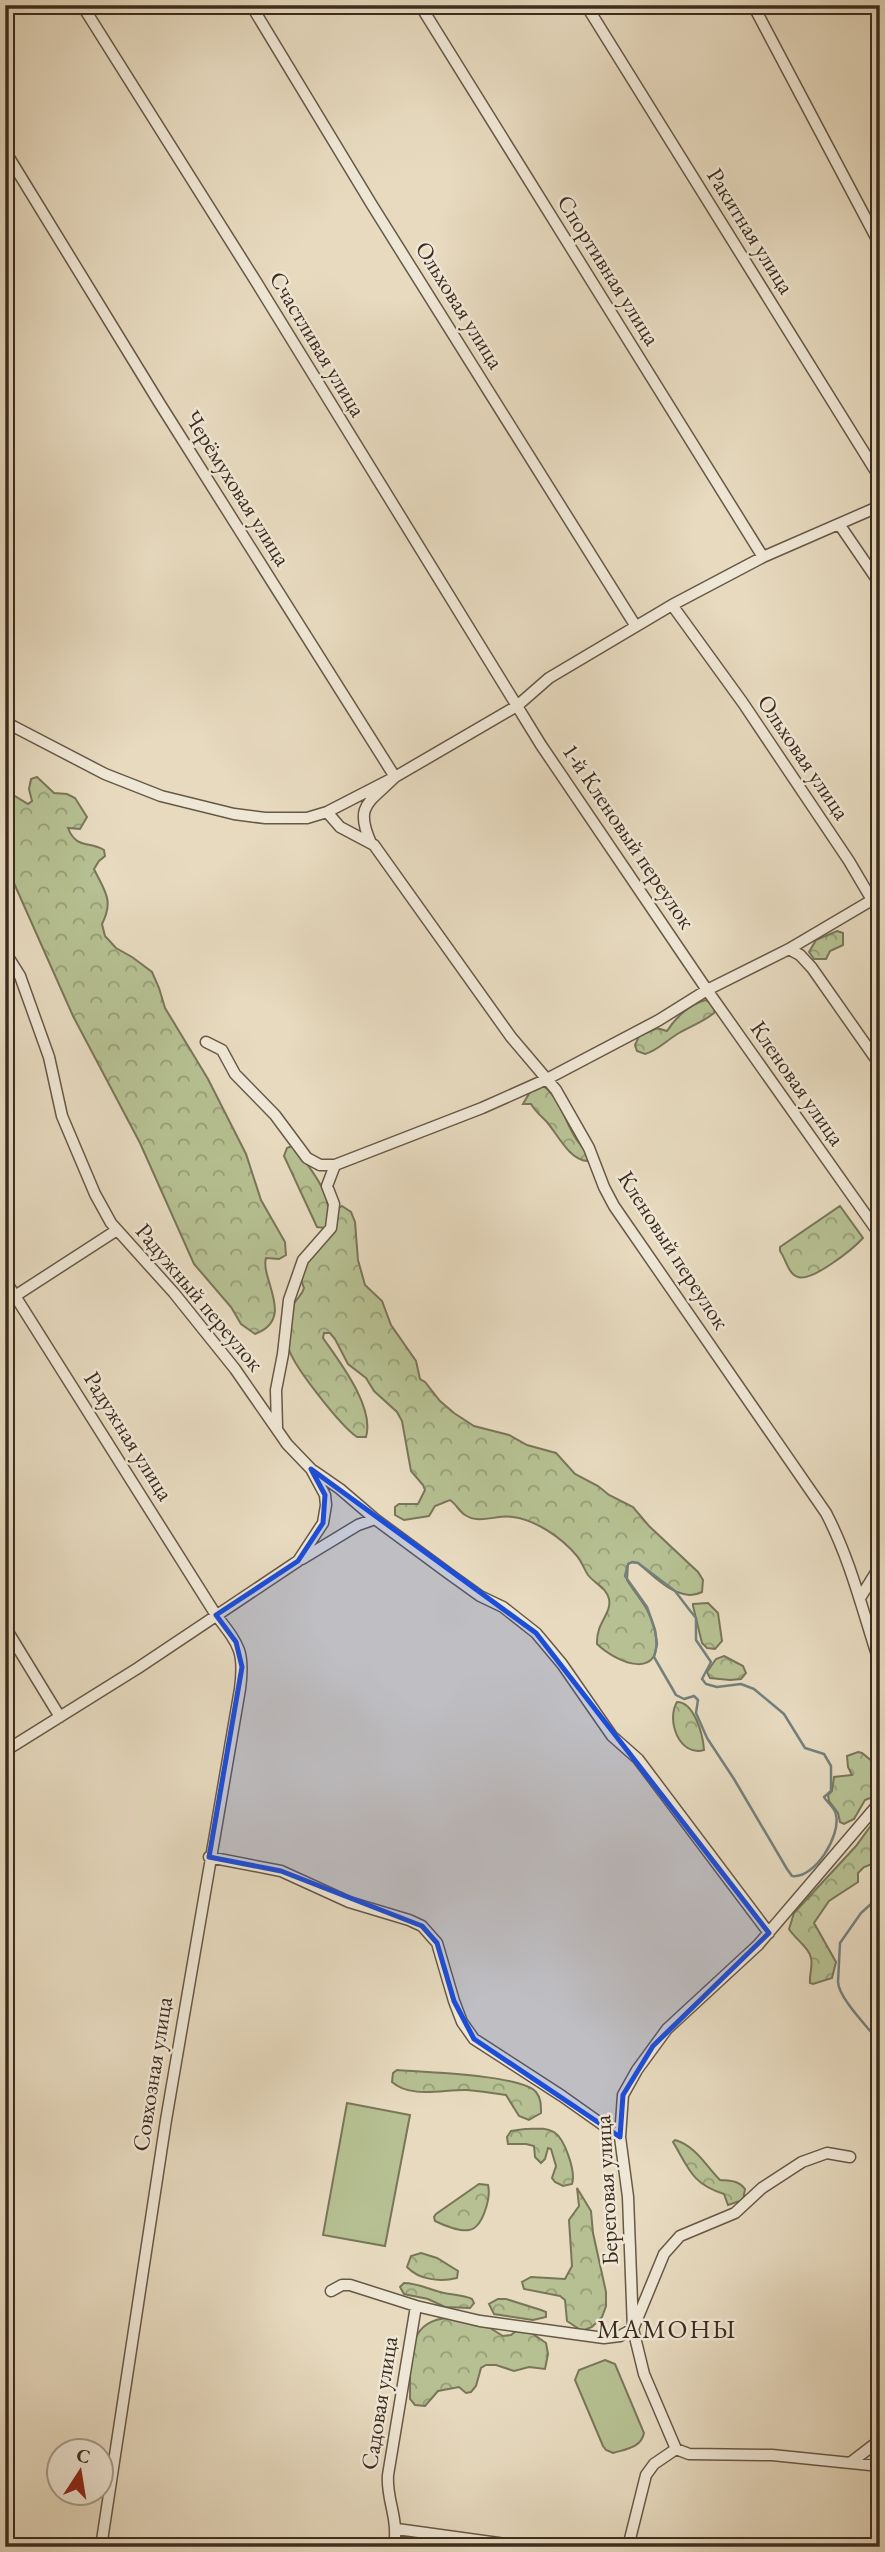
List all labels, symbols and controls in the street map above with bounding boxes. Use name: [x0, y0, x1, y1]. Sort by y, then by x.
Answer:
street label: Ракитная улица: [700, 162, 802, 300]
street label: Спортивная улица: [551, 189, 668, 352]
street label: Ольховая улица: [409, 236, 512, 375]
street label: Счастливая улица: [263, 266, 374, 423]
street label: Черёмуховая улица: [178, 405, 298, 572]
street label: Ольховая улица: [751, 689, 857, 826]
street label: 1-й Кленовый переулок: [556, 737, 702, 935]
street label: Кленовая улица: [744, 1015, 853, 1152]
street label: Кленовый переулок: [611, 1165, 737, 1335]
street label: Радужный переулок: [129, 1217, 271, 1377]
street label: Радужная улица: [77, 1366, 181, 1507]
street label: Совхозная улица: [125, 1994, 179, 2153]
street label: Береговая улица: [587, 2113, 625, 2266]
district label: МАМОНЫ: [597, 2312, 737, 2346]
street label: Садовая улица: [354, 2333, 404, 2472]
north arrow: [46, 2436, 116, 2506]
text: С: [74, 2442, 93, 2469]

